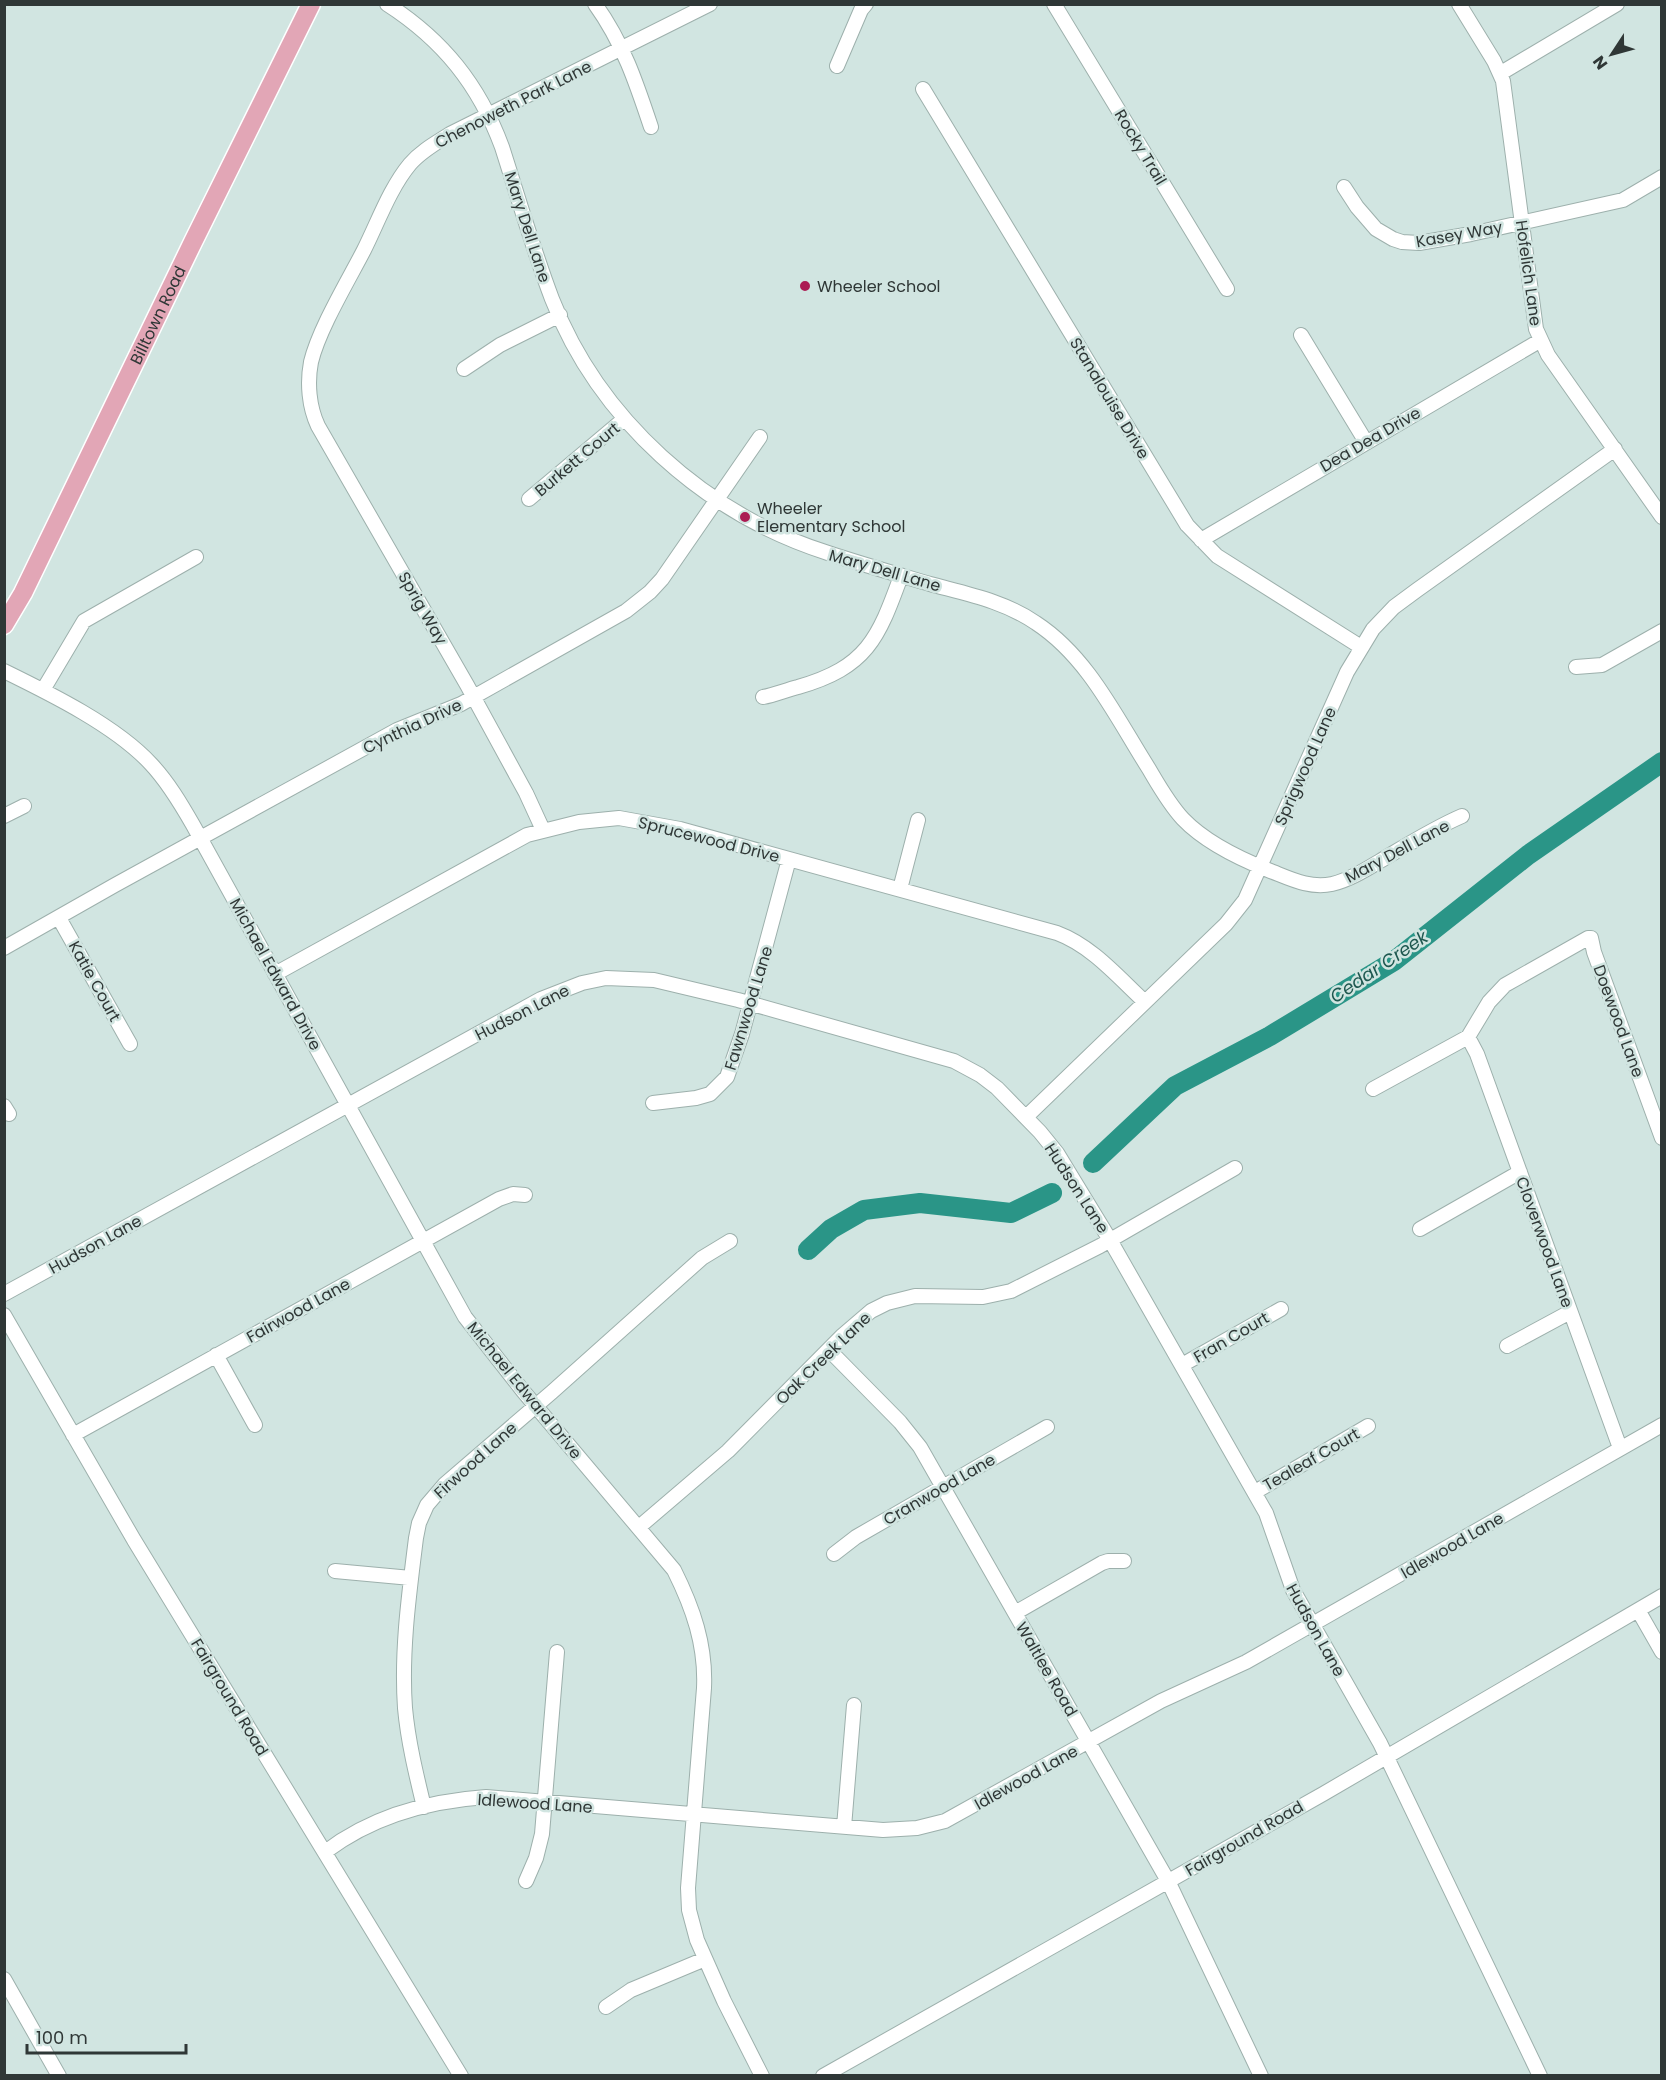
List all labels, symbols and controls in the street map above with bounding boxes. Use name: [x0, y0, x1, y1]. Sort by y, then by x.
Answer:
north arrow: [1582, 24, 1642, 84]
text: N: [1587, 51, 1613, 74]
street label: Chenoweth Park Lane: [431, 55, 596, 154]
street label: Rocky Trail: [1109, 105, 1172, 189]
street label: Mary Dell Lane: [499, 169, 556, 286]
street label: Kasey Way: [1414, 216, 1504, 253]
street label: Hofelich Lane: [1510, 219, 1547, 327]
street label: Billtown Road: [124, 262, 192, 368]
place label: Wheeler School: [817, 275, 941, 298]
marker: Wheeler School: [798, 279, 812, 293]
street label: Stanalouise Drive: [1064, 333, 1155, 463]
street label: Dea Dea Drive: [1316, 401, 1425, 478]
street label: Burkett Court: [530, 417, 625, 502]
place label: Wheeler Elementary School: [757, 497, 905, 538]
marker: Wheeler Elementary School: [738, 510, 752, 524]
street label: Mary Dell Lane: [826, 544, 943, 597]
street label: Sprig Way: [392, 568, 453, 649]
street label: Cynthia Drive: [359, 693, 466, 759]
street label: Sprigwood Lane: [1269, 703, 1342, 829]
street label: Sprucewood Drive: [636, 811, 782, 868]
street label: Mary Dell Lane: [1341, 814, 1454, 889]
street label: Michael Edward Drive: [224, 894, 327, 1055]
water label: Cedar Creek: [1325, 924, 1433, 1009]
street label: Katie Court: [63, 937, 126, 1026]
street label: Fawnwood Lane: [719, 943, 778, 1073]
street label: Doewood Lane: [1588, 962, 1650, 1081]
street label: Hudson Lane: [471, 979, 573, 1046]
street label: Hudson Lane: [1039, 1139, 1114, 1238]
street label: Cloverwood Lane: [1510, 1173, 1579, 1311]
street label: Hudson Lane: [45, 1209, 146, 1279]
street label: Fairwood Lane: [242, 1272, 354, 1348]
street label: Fran Court: [1189, 1306, 1274, 1368]
street label: Oak Creek Lane: [771, 1307, 876, 1410]
street label: Michael Edward Drive: [462, 1317, 587, 1464]
street label: Firwood Lane: [429, 1417, 522, 1504]
street label: Tealeaf Court: [1259, 1422, 1364, 1496]
street label: Cranwood Lane: [879, 1448, 1000, 1531]
street label: Idlewood Lane: [1397, 1507, 1508, 1584]
street label: Hudson Lane: [1281, 1580, 1351, 1681]
street label: Waltlee Road: [1010, 1618, 1083, 1721]
street label: Fairground Road: [185, 1634, 274, 1760]
street label: Idlewood Lane: [970, 1739, 1082, 1815]
street label: Idlewood Lane: [477, 1788, 593, 1819]
street label: Fairground Road: [1181, 1795, 1308, 1882]
scale bar: [27, 2017, 186, 2055]
text: 100 m: [36, 2025, 88, 2050]

